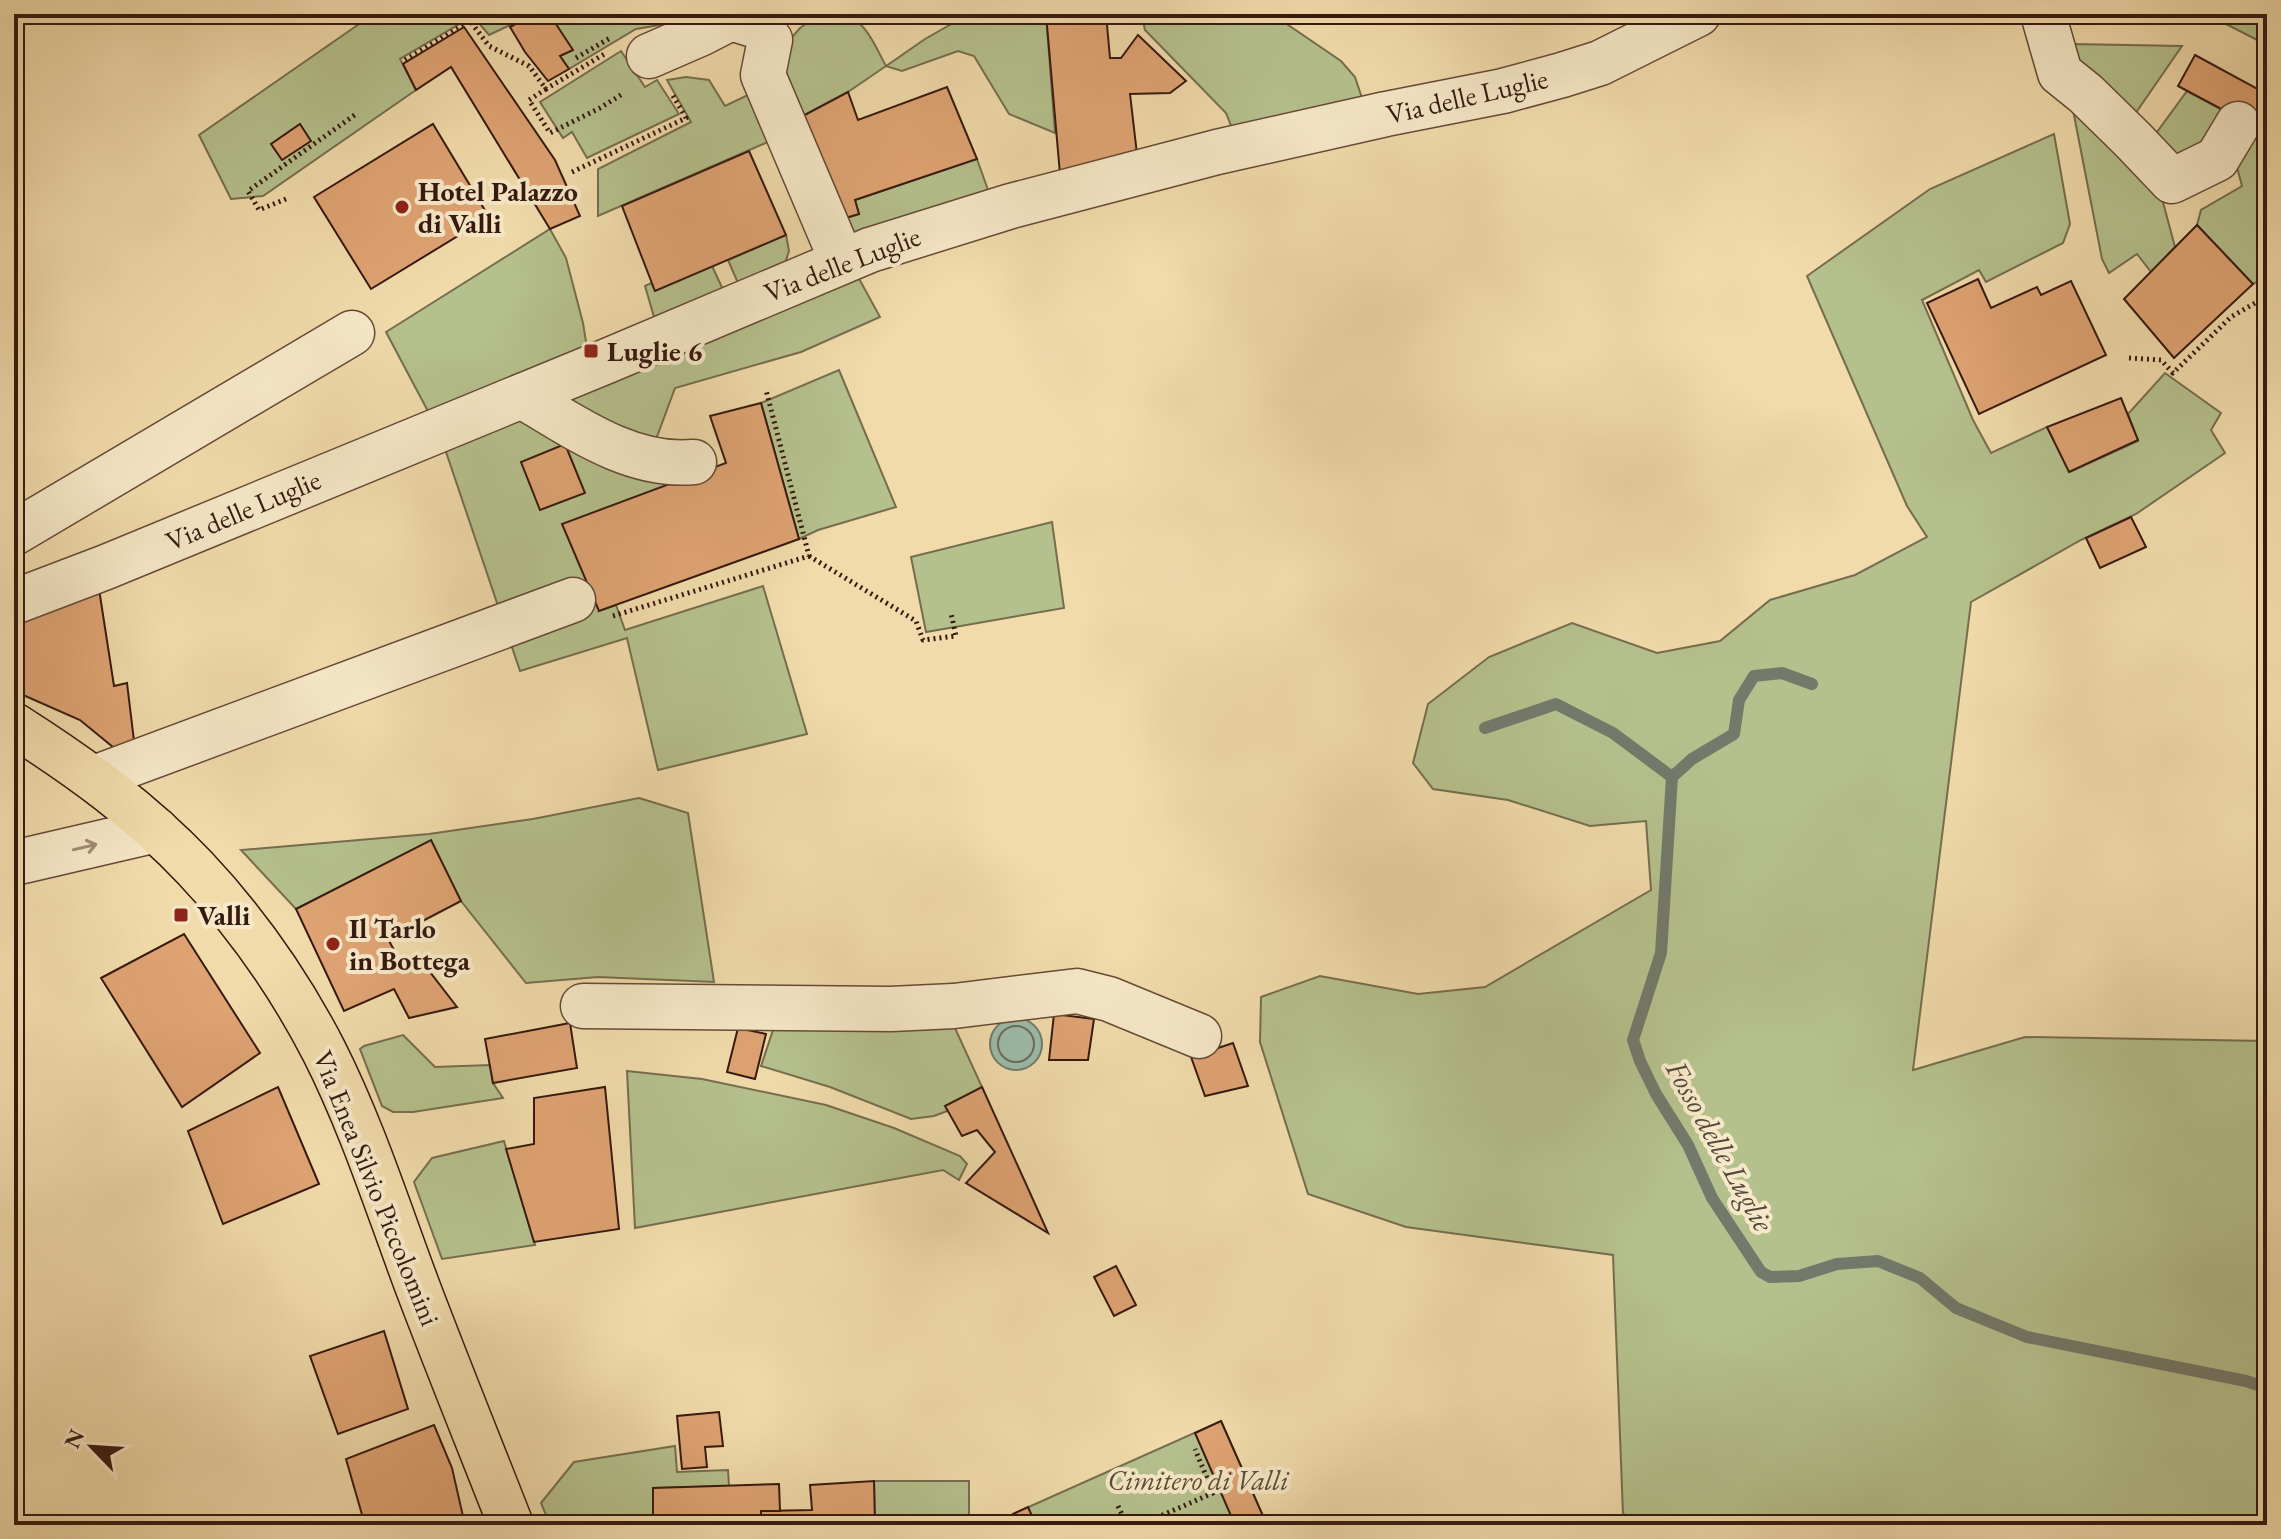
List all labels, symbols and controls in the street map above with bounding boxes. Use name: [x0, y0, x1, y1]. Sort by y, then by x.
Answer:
street label: Via delle Luglie: [1383, 60, 1551, 132]
place label: Hotel Palazzo di Valli: [418, 173, 578, 241]
marker: Hotel Palazzo di Valli: [393, 198, 411, 216]
street label: Via delle Luglie: [759, 218, 925, 310]
place label: Luglie 6: [607, 333, 702, 369]
marker: Luglie 6: [582, 342, 600, 360]
street label: Via delle Luglie: [160, 461, 326, 559]
one-way arrow: [72, 838, 97, 853]
place label: Valli: [197, 897, 250, 933]
marker: Valli: [172, 906, 190, 924]
place label: Il Tarlo in Bottega: [349, 910, 471, 978]
marker: Il Tarlo in Bottega: [324, 935, 342, 953]
street label: Via Enea Silvio Piccolomini: [305, 1045, 449, 1331]
water label: Fosso delle Luglie: [1657, 1052, 1784, 1239]
north arrow: [52, 1407, 132, 1487]
text: N: [57, 1424, 91, 1453]
park label: Cimitero di Valli: [1108, 1462, 1290, 1498]

